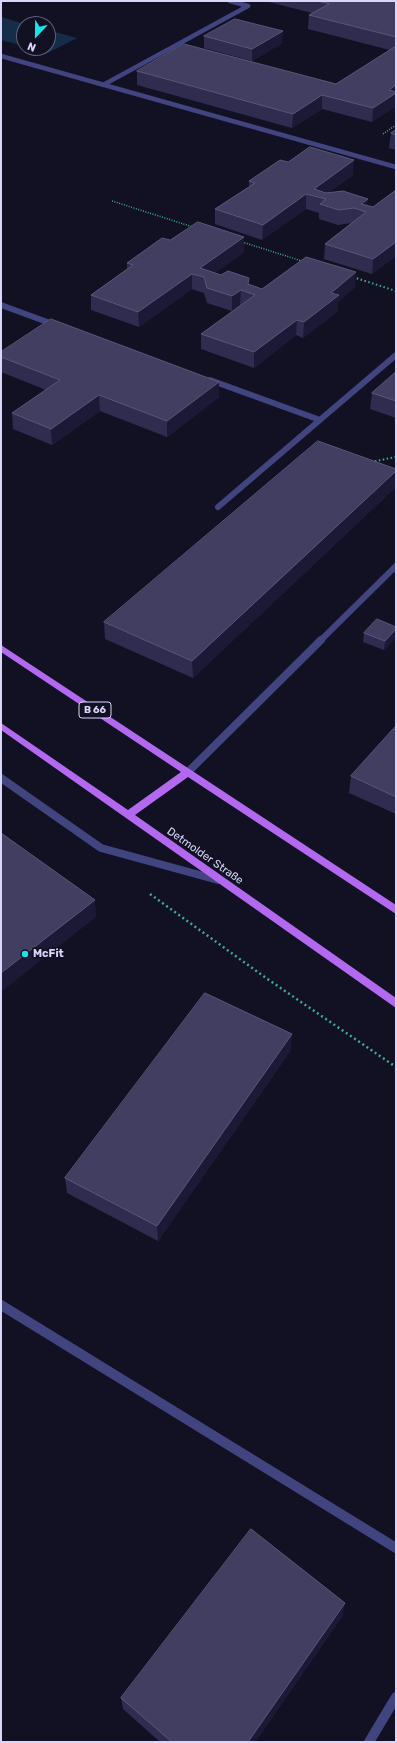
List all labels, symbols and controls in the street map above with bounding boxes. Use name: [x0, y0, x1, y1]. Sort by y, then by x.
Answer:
north arrow: [16, 16, 56, 56]
text: N: [26, 39, 38, 54]
road number: B 66: [79, 702, 111, 718]
street label: Detmolder Straße: [164, 825, 246, 887]
place label: McFit: [33, 947, 64, 961]
marker: McFit: [20, 949, 30, 959]

